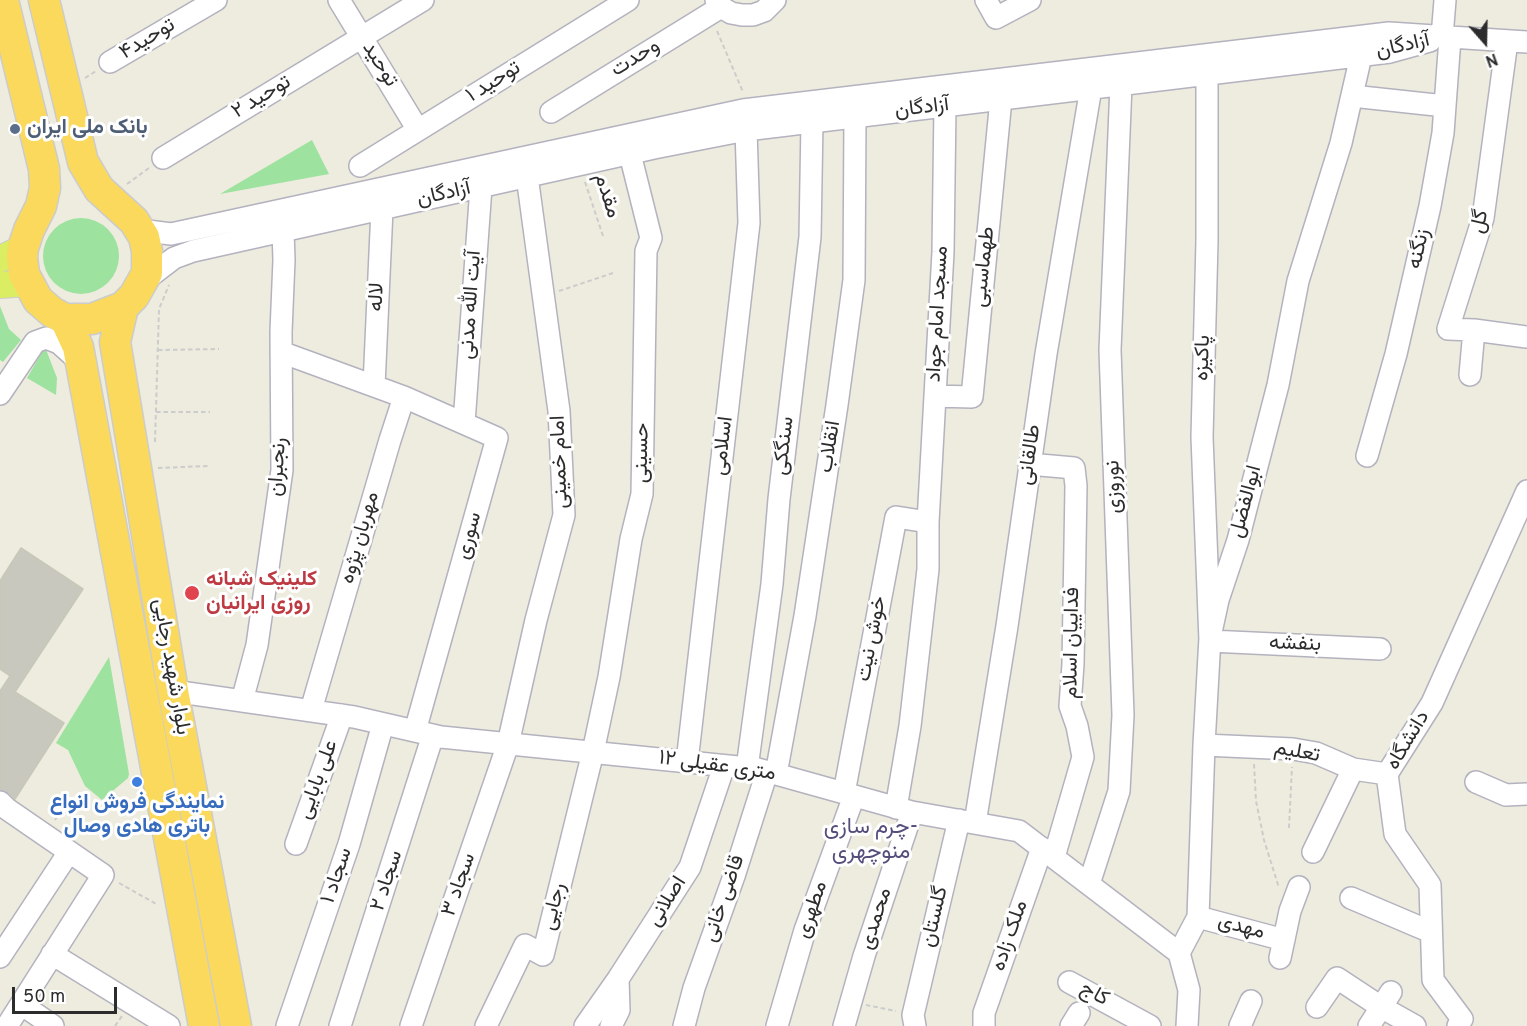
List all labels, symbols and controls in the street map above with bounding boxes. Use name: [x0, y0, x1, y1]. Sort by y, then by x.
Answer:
north arrow: [1455, 12, 1515, 72]
street label: توحید۴: [116, 14, 180, 66]
street label: آزادگان: [1374, 29, 1432, 65]
street label: وحدت: [607, 34, 665, 84]
street label: توحید: [355, 38, 403, 92]
text: N: [1482, 48, 1500, 70]
street label: توحید ۱: [462, 57, 526, 109]
street label: توحید ۲: [228, 71, 296, 125]
street label: آزادگان: [893, 93, 951, 125]
place label: بانک ملی ایران: [27, 116, 148, 142]
marker: بانک ملی ایران: [8, 122, 22, 136]
street label: مقدم: [587, 171, 625, 221]
street label: آزادگان: [415, 177, 473, 213]
street label: گل: [1466, 208, 1496, 236]
street label: طهماسبی: [968, 225, 1002, 309]
street label: زنگنه: [1403, 226, 1437, 272]
street label: مسجد امام جواد: [923, 245, 955, 383]
street label: آیت الله مدنی: [456, 250, 488, 360]
street label: لاله: [365, 282, 391, 312]
street label: پاکیزه: [1191, 335, 1217, 381]
street label: امام خمینی: [547, 415, 575, 509]
street label: اسلامی: [708, 415, 740, 477]
street label: سنگکی: [769, 415, 801, 477]
street label: انقلاب: [814, 419, 848, 475]
street label: حسینی: [630, 423, 656, 483]
street label: طالقانی: [1014, 423, 1048, 487]
street label: رنجبران: [264, 437, 294, 497]
street label: نوروزی: [1101, 460, 1129, 514]
street label: ابوالفضل: [1225, 463, 1269, 541]
street label: مهربان پژوه: [336, 489, 386, 587]
street label: سوری: [451, 510, 489, 562]
place label: کلینیک شبانه روزی ایرانیان: [206, 568, 317, 618]
marker: کلینیک شبانه روزی ایرانیان: [183, 584, 201, 602]
street label: فداییان اسلام: [1059, 587, 1087, 699]
street label: خوش نیت: [852, 594, 894, 684]
street label: بلوار شهید رجایی: [146, 597, 194, 737]
street label: بنفشه: [1268, 631, 1322, 659]
street label: دانشگاه: [1382, 707, 1436, 775]
street label: علی بابایی: [293, 737, 345, 823]
street label: تعلیم: [1272, 737, 1322, 769]
street label: ۱۲ متری عقیلی: [657, 746, 777, 788]
marker: نمایندگی فروش انواع باتری هادی وصال: [130, 775, 144, 789]
place label: نمایندگی فروش انواع باتری هادی وصال: [50, 791, 224, 841]
district label: چرم سازی- منوچهری: [824, 816, 918, 867]
street label: سجاد ۱: [317, 845, 359, 907]
street label: سجاد ۲: [366, 847, 410, 915]
street label: سجاد ۳: [437, 850, 483, 920]
street label: قاضی خانی: [698, 852, 752, 946]
street label: اصلانی: [643, 872, 693, 932]
street label: مطهری: [792, 878, 834, 942]
street label: رجایی: [537, 881, 573, 933]
street label: گلستان: [917, 884, 955, 950]
street label: محمدی: [855, 885, 899, 953]
street label: ملک زاده: [987, 897, 1035, 975]
street label: مهدی: [1215, 910, 1267, 946]
scale bar: [15, 975, 120, 1013]
street label: کاج: [1075, 977, 1113, 1013]
text: 50 m: [23, 986, 65, 1009]

